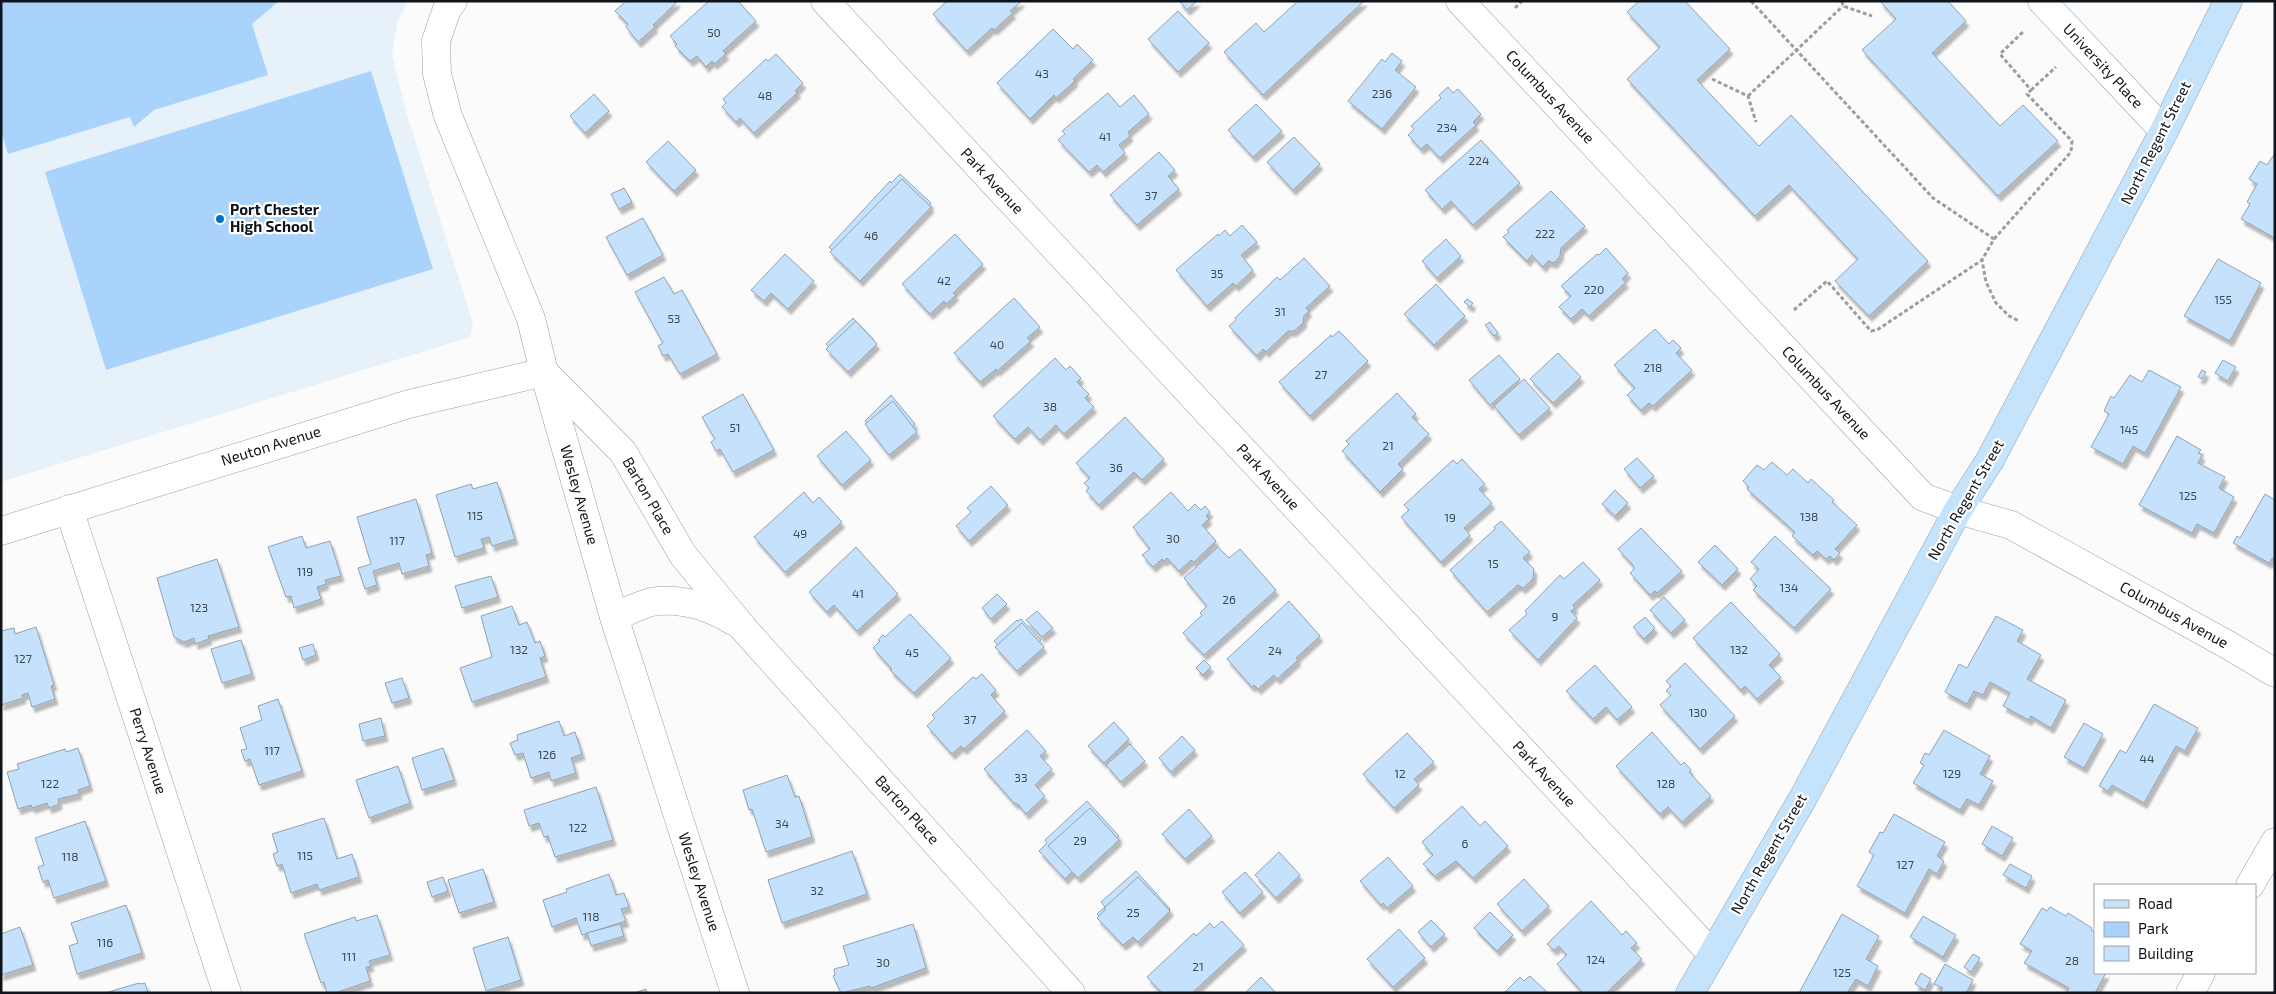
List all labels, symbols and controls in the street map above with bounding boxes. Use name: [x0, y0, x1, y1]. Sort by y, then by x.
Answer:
street label: University Place: [2060, 19, 2148, 111]
house number: 50: [707, 25, 721, 39]
street label: Columbus Avenue: [1503, 46, 1599, 147]
house number: 43: [1035, 66, 1049, 80]
street label: North Regent Street: [2116, 78, 2194, 207]
house number: 236: [1372, 86, 1392, 100]
house number: 48: [758, 88, 772, 102]
house number: 234: [1437, 120, 1457, 134]
house number: 41: [1099, 129, 1111, 143]
street label: Park Avenue: [958, 144, 1028, 217]
house number: 224: [1469, 153, 1489, 167]
house number: 37: [1145, 188, 1157, 202]
place label: Port Chester High School: [230, 200, 320, 235]
marker: Port Chester High School: [214, 213, 226, 225]
house number: 222: [1535, 226, 1555, 240]
house number: 46: [864, 228, 878, 242]
house number: 35: [1210, 266, 1224, 280]
house number: 42: [937, 273, 951, 287]
house number: 220: [1584, 282, 1604, 296]
house number: 155: [2214, 292, 2232, 306]
house number: 31: [1274, 304, 1286, 318]
house number: 53: [667, 311, 681, 325]
house number: 40: [990, 337, 1004, 351]
street label: Columbus Avenue: [1779, 342, 1875, 443]
house number: 218: [1644, 360, 1662, 374]
house number: 27: [1315, 367, 1327, 381]
house number: 38: [1043, 399, 1057, 413]
house number: 51: [729, 420, 741, 434]
street label: Neuton Avenue: [219, 421, 323, 469]
house number: 145: [2120, 422, 2138, 436]
street label: North Regent Street: [1923, 436, 2007, 563]
house number: 21: [1382, 438, 1394, 452]
street label: Park Avenue: [1234, 440, 1304, 513]
street label: Wesley Avenue: [557, 443, 603, 547]
street label: Barton Place: [619, 453, 678, 538]
house number: 36: [1109, 460, 1123, 474]
house number: 125: [2179, 488, 2197, 502]
house number: 115: [467, 508, 483, 522]
house number: 138: [1800, 509, 1818, 523]
house number: 19: [1444, 510, 1456, 524]
house number: 49: [793, 526, 807, 540]
house number: 30: [1166, 531, 1180, 545]
house number: 117: [389, 533, 405, 547]
house number: 15: [1487, 556, 1499, 570]
house number: 119: [297, 564, 313, 578]
street label: Columbus Avenue: [2117, 577, 2232, 651]
house number: 134: [1780, 580, 1798, 594]
house number: 41: [852, 586, 864, 600]
house number: 26: [1222, 592, 1236, 606]
house number: 123: [190, 600, 208, 614]
house number: 9: [1552, 609, 1559, 623]
house number: 132: [510, 642, 528, 656]
house number: 132: [1730, 642, 1748, 656]
house number: 24: [1268, 643, 1282, 657]
house number: 45: [905, 645, 919, 659]
house number: 127: [14, 651, 32, 665]
street label: Perry Avenue: [127, 705, 171, 796]
house number: 130: [1689, 705, 1707, 719]
house number: 37: [964, 712, 976, 726]
street label: Park Avenue: [1510, 737, 1580, 810]
house number: 117: [264, 743, 280, 757]
house number: 126: [538, 747, 556, 761]
house number: 44: [2140, 751, 2154, 765]
house number: 12: [1394, 766, 1406, 780]
house number: 129: [1943, 766, 1961, 780]
house number: 33: [1014, 770, 1028, 784]
street label: Barton Place: [872, 771, 943, 848]
house number: 122: [41, 776, 59, 790]
house number: 128: [1657, 776, 1675, 790]
street label: North Regent Street: [1726, 790, 1810, 917]
house number: 34: [775, 816, 789, 830]
house number: 122: [569, 820, 587, 834]
street label: Wesley Avenue: [675, 830, 724, 933]
house number: 29: [1073, 833, 1087, 847]
house number: 6: [1462, 836, 1469, 850]
house number: 115: [297, 848, 313, 862]
house number: 118: [62, 849, 78, 863]
house number: 127: [1896, 857, 1914, 871]
house number: 32: [810, 883, 824, 897]
legend: [2094, 884, 2256, 974]
text: Road: [2138, 894, 2173, 912]
house number: 25: [1126, 905, 1140, 919]
house number: 118: [583, 909, 599, 923]
text: Park: [2138, 919, 2169, 937]
house number: 116: [97, 935, 113, 949]
text: Building: [2138, 944, 2194, 962]
house number: 111: [342, 949, 356, 963]
house number: 124: [1587, 952, 1605, 966]
house number: 28: [2065, 953, 2079, 967]
house number: 30: [876, 955, 890, 969]
house number: 21: [1192, 959, 1204, 973]
house number: 125: [1833, 965, 1851, 979]

